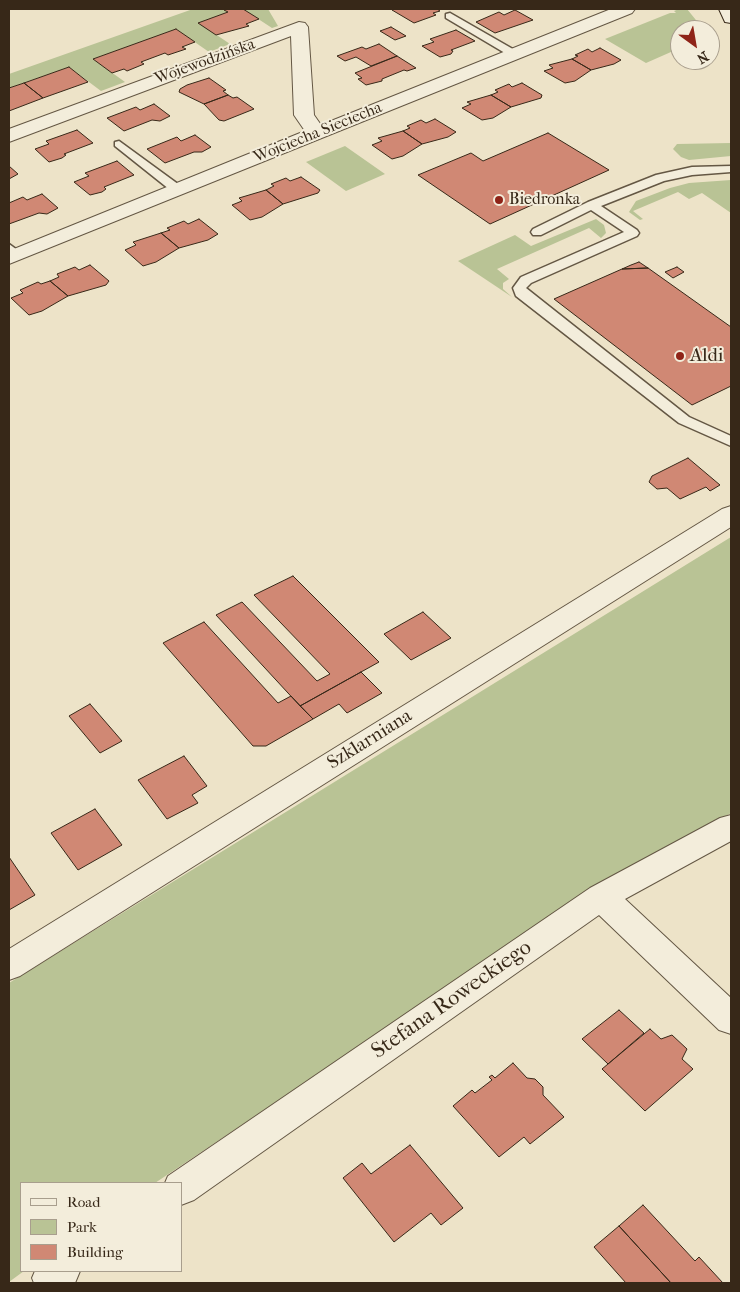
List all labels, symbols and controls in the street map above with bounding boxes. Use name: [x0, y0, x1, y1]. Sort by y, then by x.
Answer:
north arrow: [670, 20, 720, 70]
street label: Wojewodzińska: [152, 35, 258, 89]
text: N: [694, 47, 712, 67]
street label: Wojciecha Sieciecha: [251, 98, 385, 168]
place label: Biedronka: [509, 190, 580, 210]
marker: Biedronka: [493, 194, 505, 206]
place label: Aldi: [690, 345, 723, 367]
marker: Aldi: [674, 350, 686, 362]
street label: Szklarniana: [324, 705, 416, 775]
street label: Stefana Roweckiego: [367, 935, 537, 1065]
legend: [20, 1182, 182, 1272]
text: Road: [67, 1193, 100, 1211]
text: Park: [67, 1218, 97, 1236]
text: Building: [67, 1243, 123, 1261]

